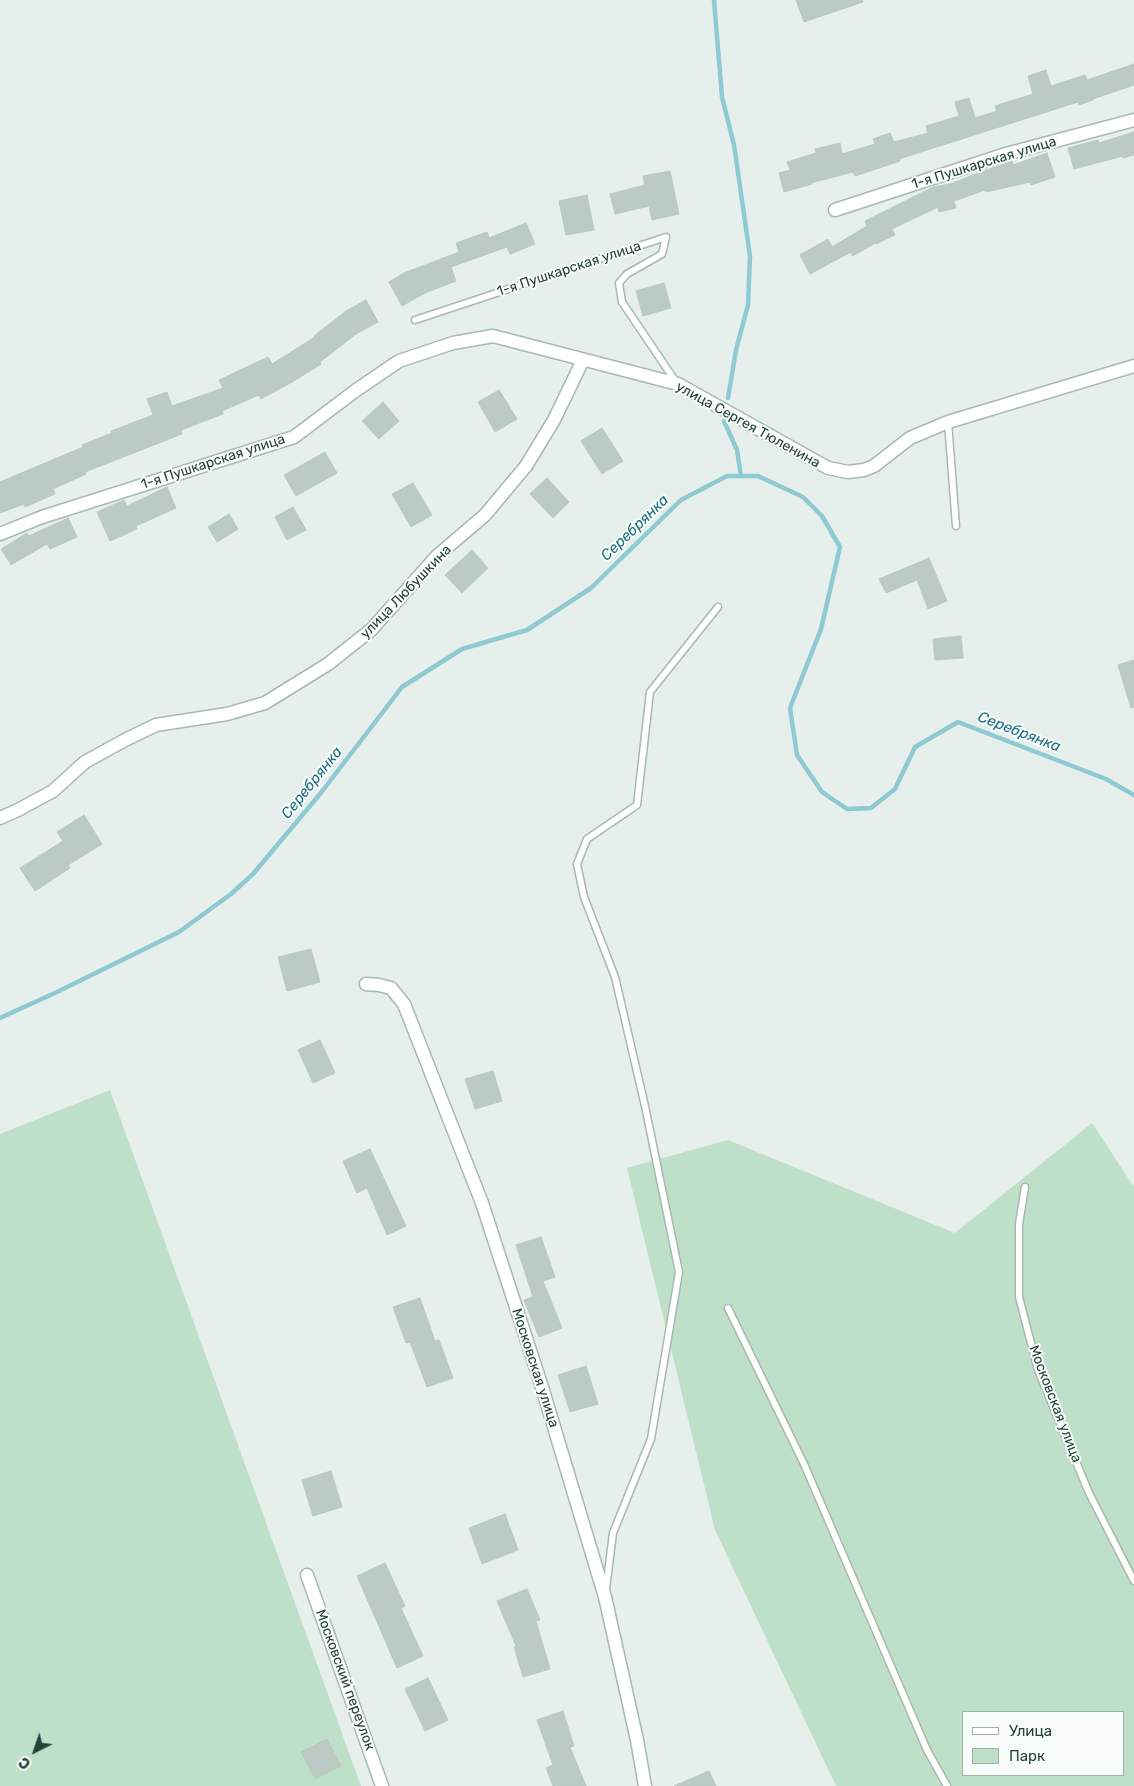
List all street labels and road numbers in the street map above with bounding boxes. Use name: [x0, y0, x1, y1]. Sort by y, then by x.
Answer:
street label: 1-я Пушкарская улица: [910, 133, 1058, 193]
street label: 1-я Пушкарская улица: [495, 238, 643, 300]
street label: улица Сергея Тюленина: [673, 378, 823, 472]
street label: 1-я Пушкарская улица: [139, 431, 287, 493]
street label: улица Любушкина: [357, 542, 455, 642]
street label: Московская улица: [508, 1306, 562, 1430]
street label: Московская улица: [1025, 1343, 1085, 1465]
street label: Московский переулок: [312, 1607, 378, 1753]

